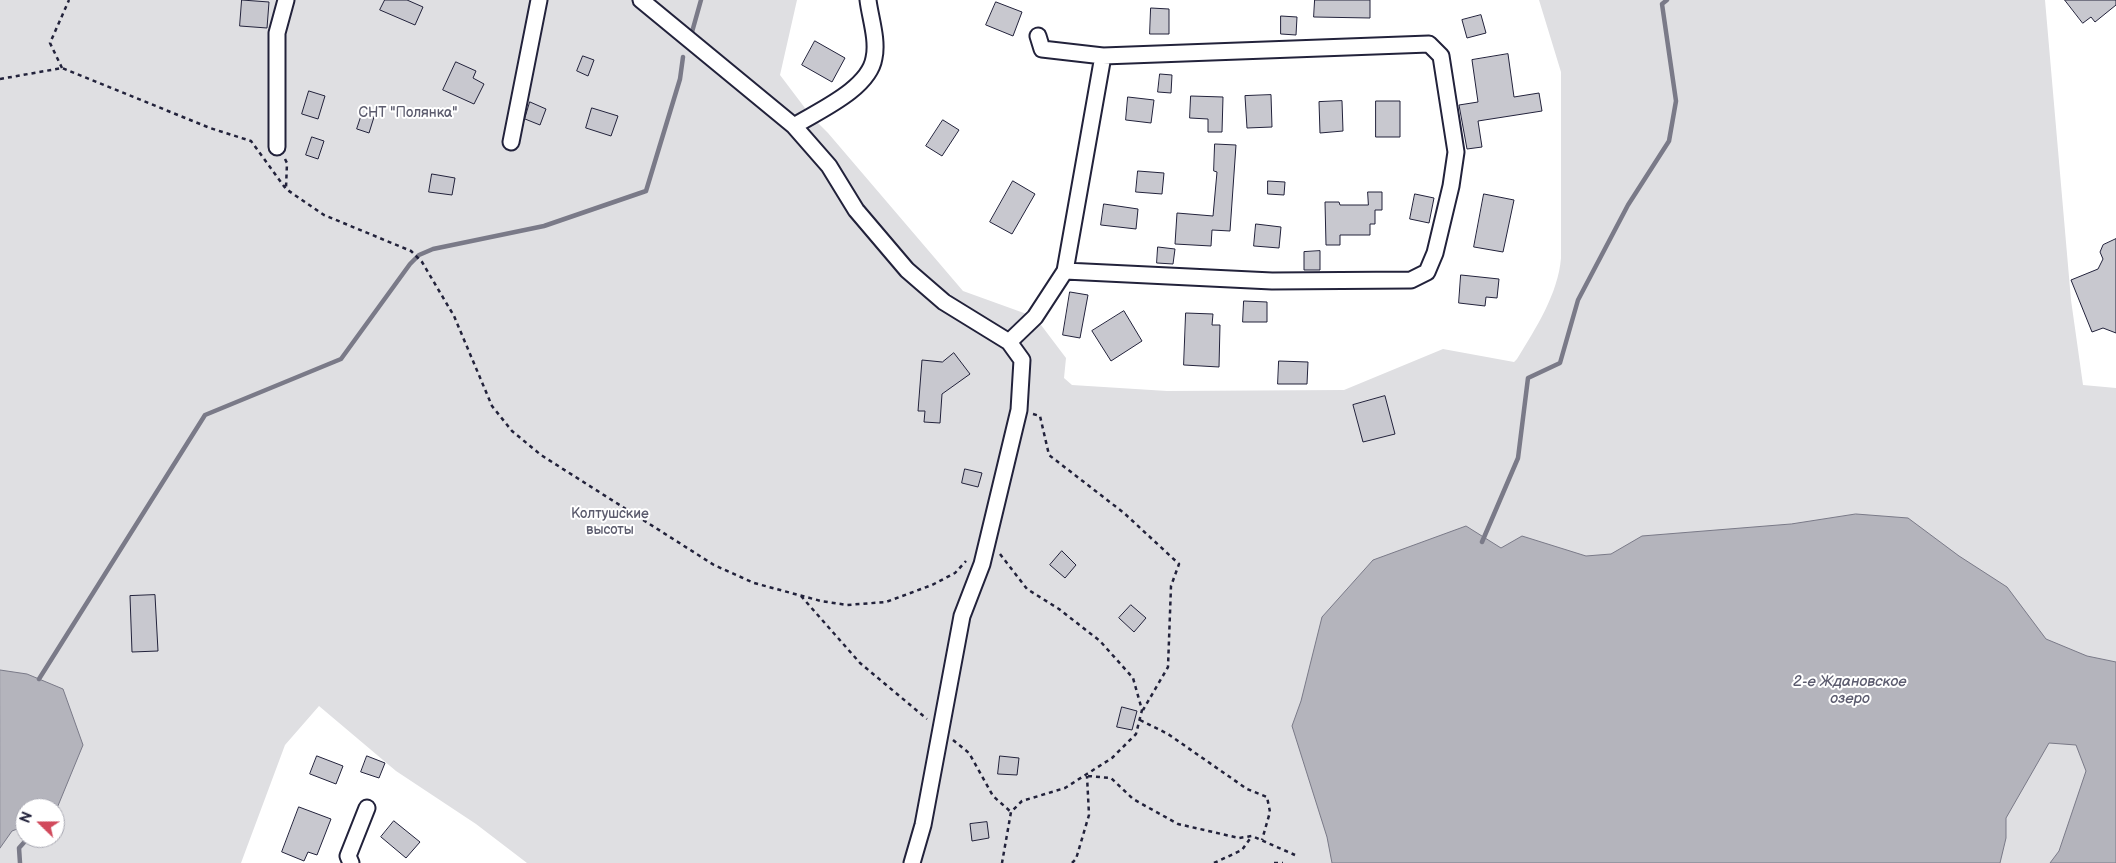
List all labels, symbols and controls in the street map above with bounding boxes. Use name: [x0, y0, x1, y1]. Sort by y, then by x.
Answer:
park label: СНТ "Полянка": [358, 105, 458, 121]
park label: Колтушские высоты: [571, 506, 649, 538]
water label: 2-е Ждановское озеро: [1793, 673, 1907, 708]
north arrow: [15, 798, 65, 848]
text: N: [17, 810, 36, 826]

